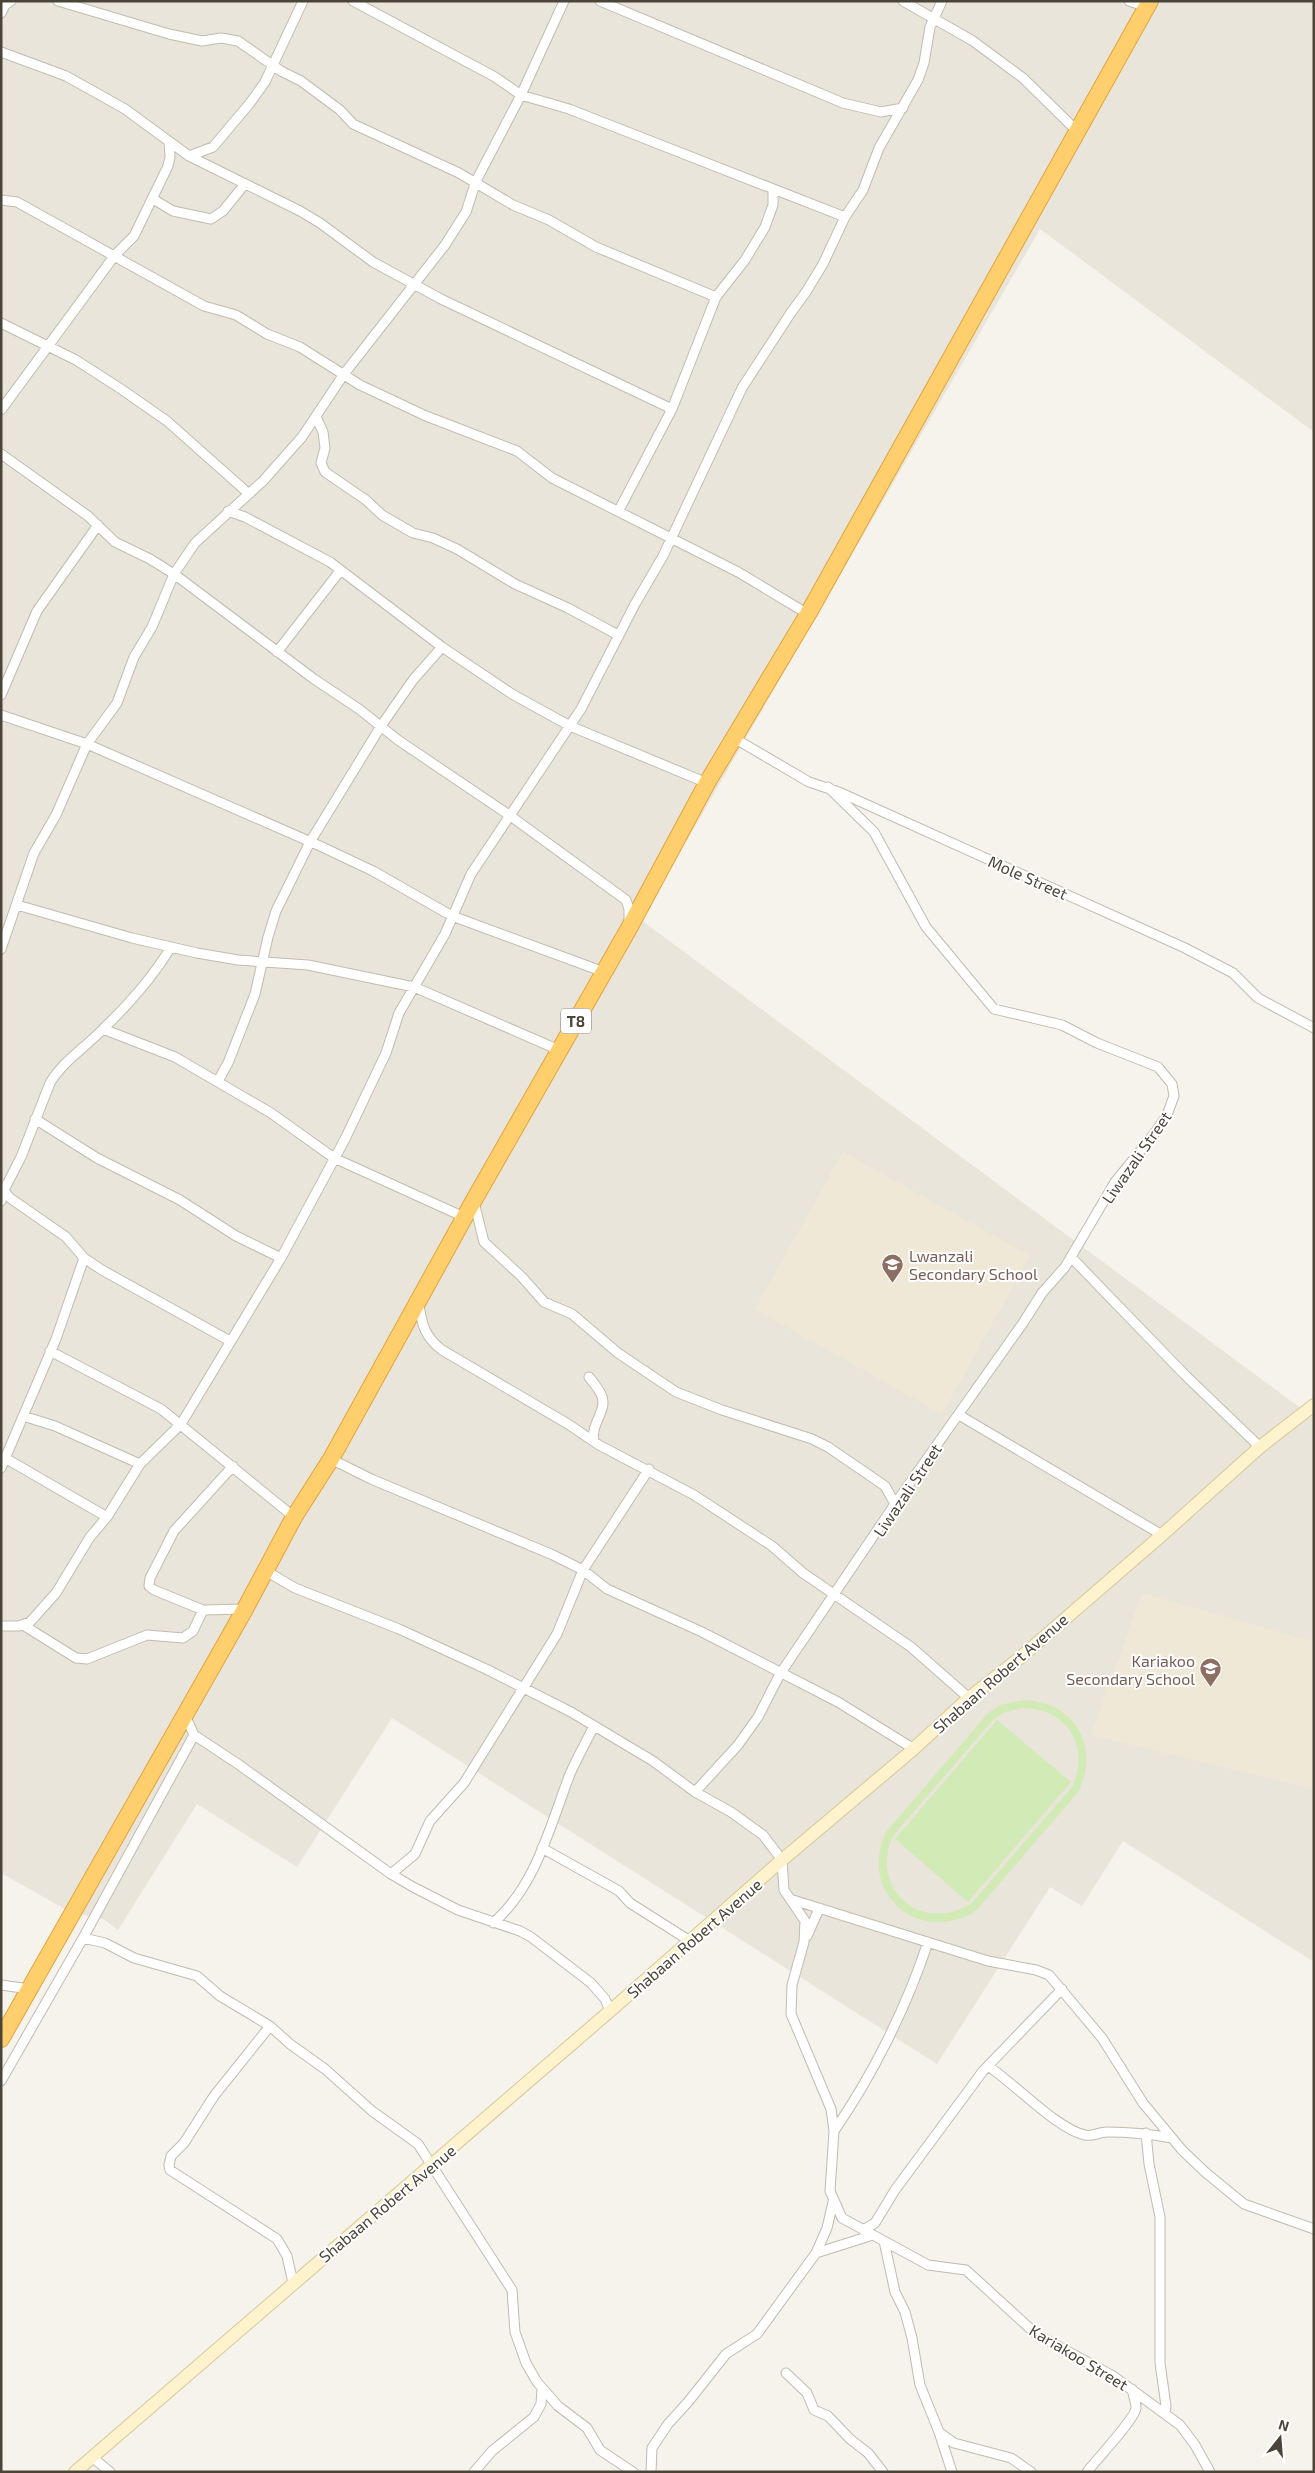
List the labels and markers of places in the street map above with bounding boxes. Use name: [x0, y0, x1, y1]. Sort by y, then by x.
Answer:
place label: Lwanzali Secondary School: [909, 1246, 1038, 1283]
school or university icon: Lwanzali Secondary School: [881, 1252, 905, 1283]
place label: Kariakoo Secondary School: [1066, 1651, 1195, 1688]
school or university icon: Kariakoo Secondary School: [1199, 1657, 1223, 1688]

